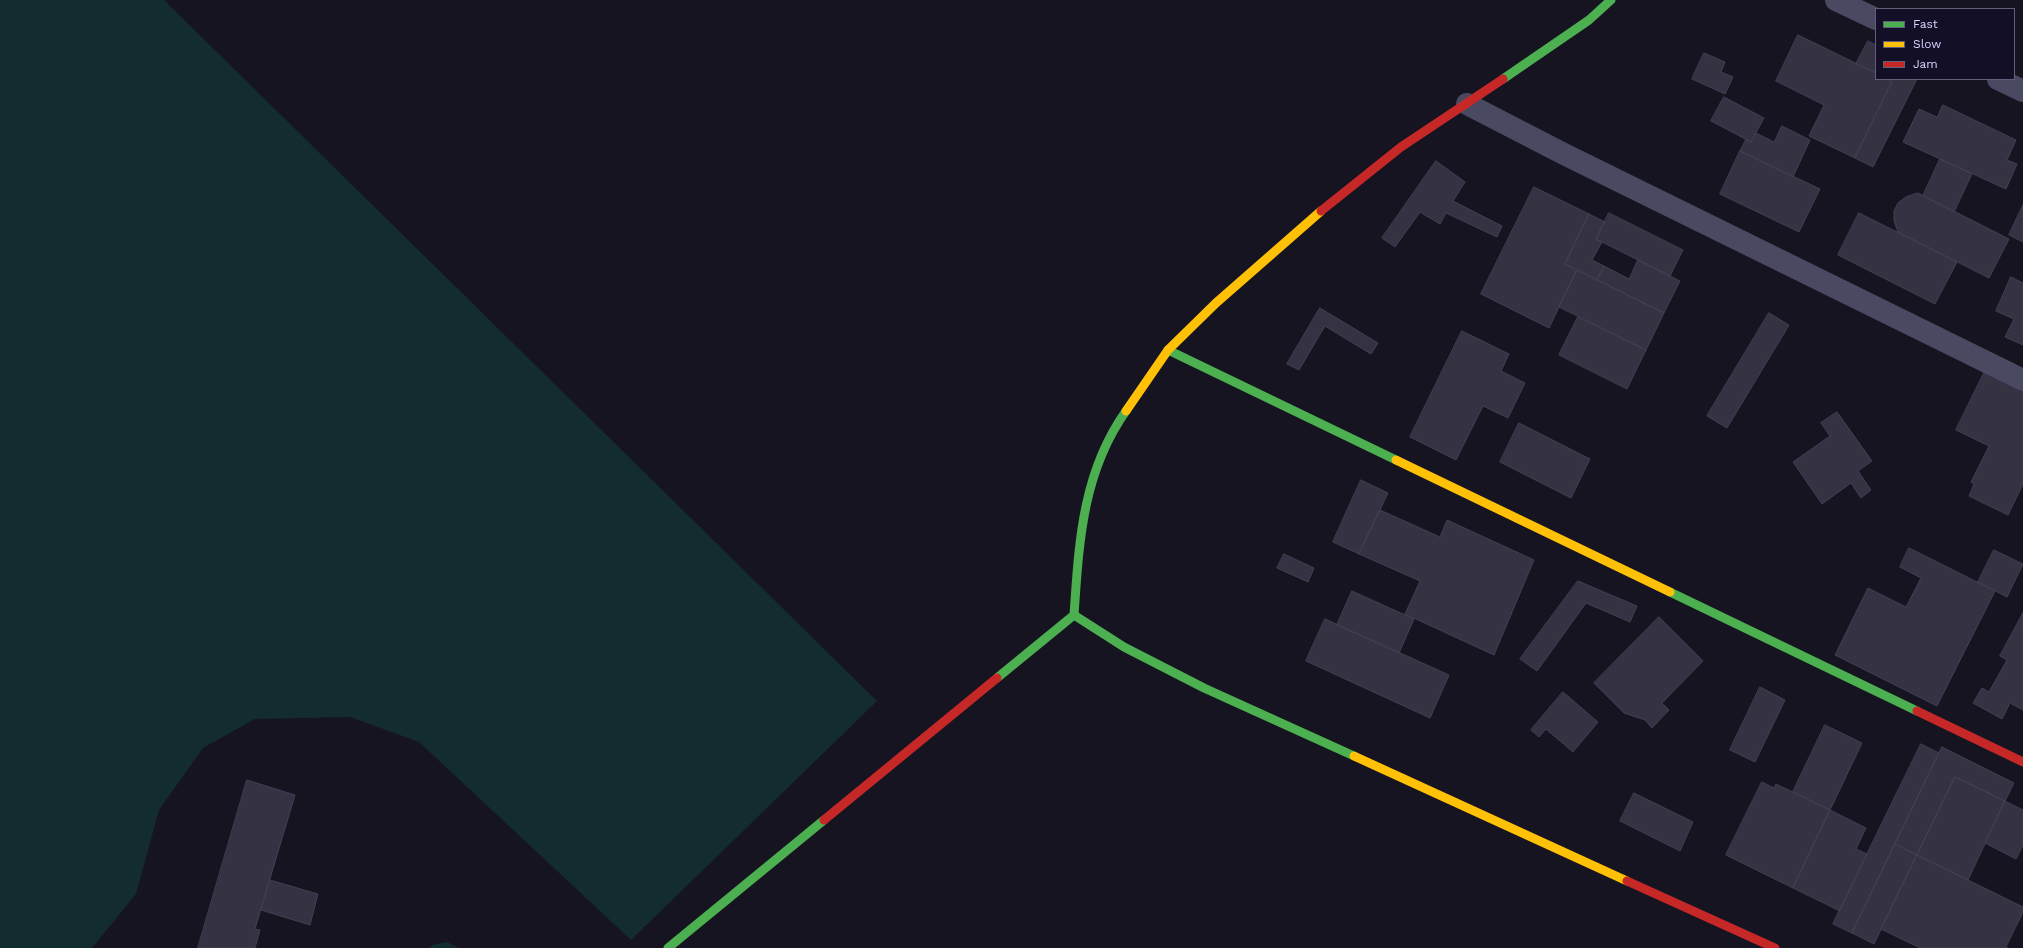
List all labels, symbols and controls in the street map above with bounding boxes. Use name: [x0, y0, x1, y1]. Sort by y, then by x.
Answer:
legend: [1875, 8, 2015, 80]
text: Fast: [1913, 17, 1938, 31]
text: Slow: [1913, 37, 1941, 51]
text: Jam: [1913, 57, 1938, 71]

